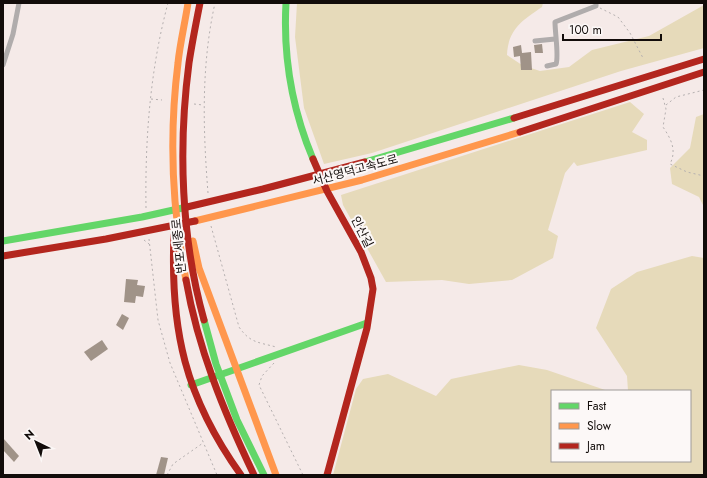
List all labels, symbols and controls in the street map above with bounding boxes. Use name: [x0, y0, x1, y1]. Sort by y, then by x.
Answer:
scale bar: [563, 16, 661, 42]
text: 100 m: [569, 21, 602, 39]
street label: 서산영덕고속도로: [310, 150, 400, 190]
street label: 안산길: [346, 213, 378, 251]
street label: 반포세종로: [167, 218, 191, 274]
legend: [551, 390, 691, 462]
text: Fast: [587, 397, 606, 415]
text: Slow: [587, 417, 612, 435]
north arrow: [16, 422, 56, 462]
text: N: [21, 426, 38, 444]
text: Jam: [585, 437, 605, 455]

